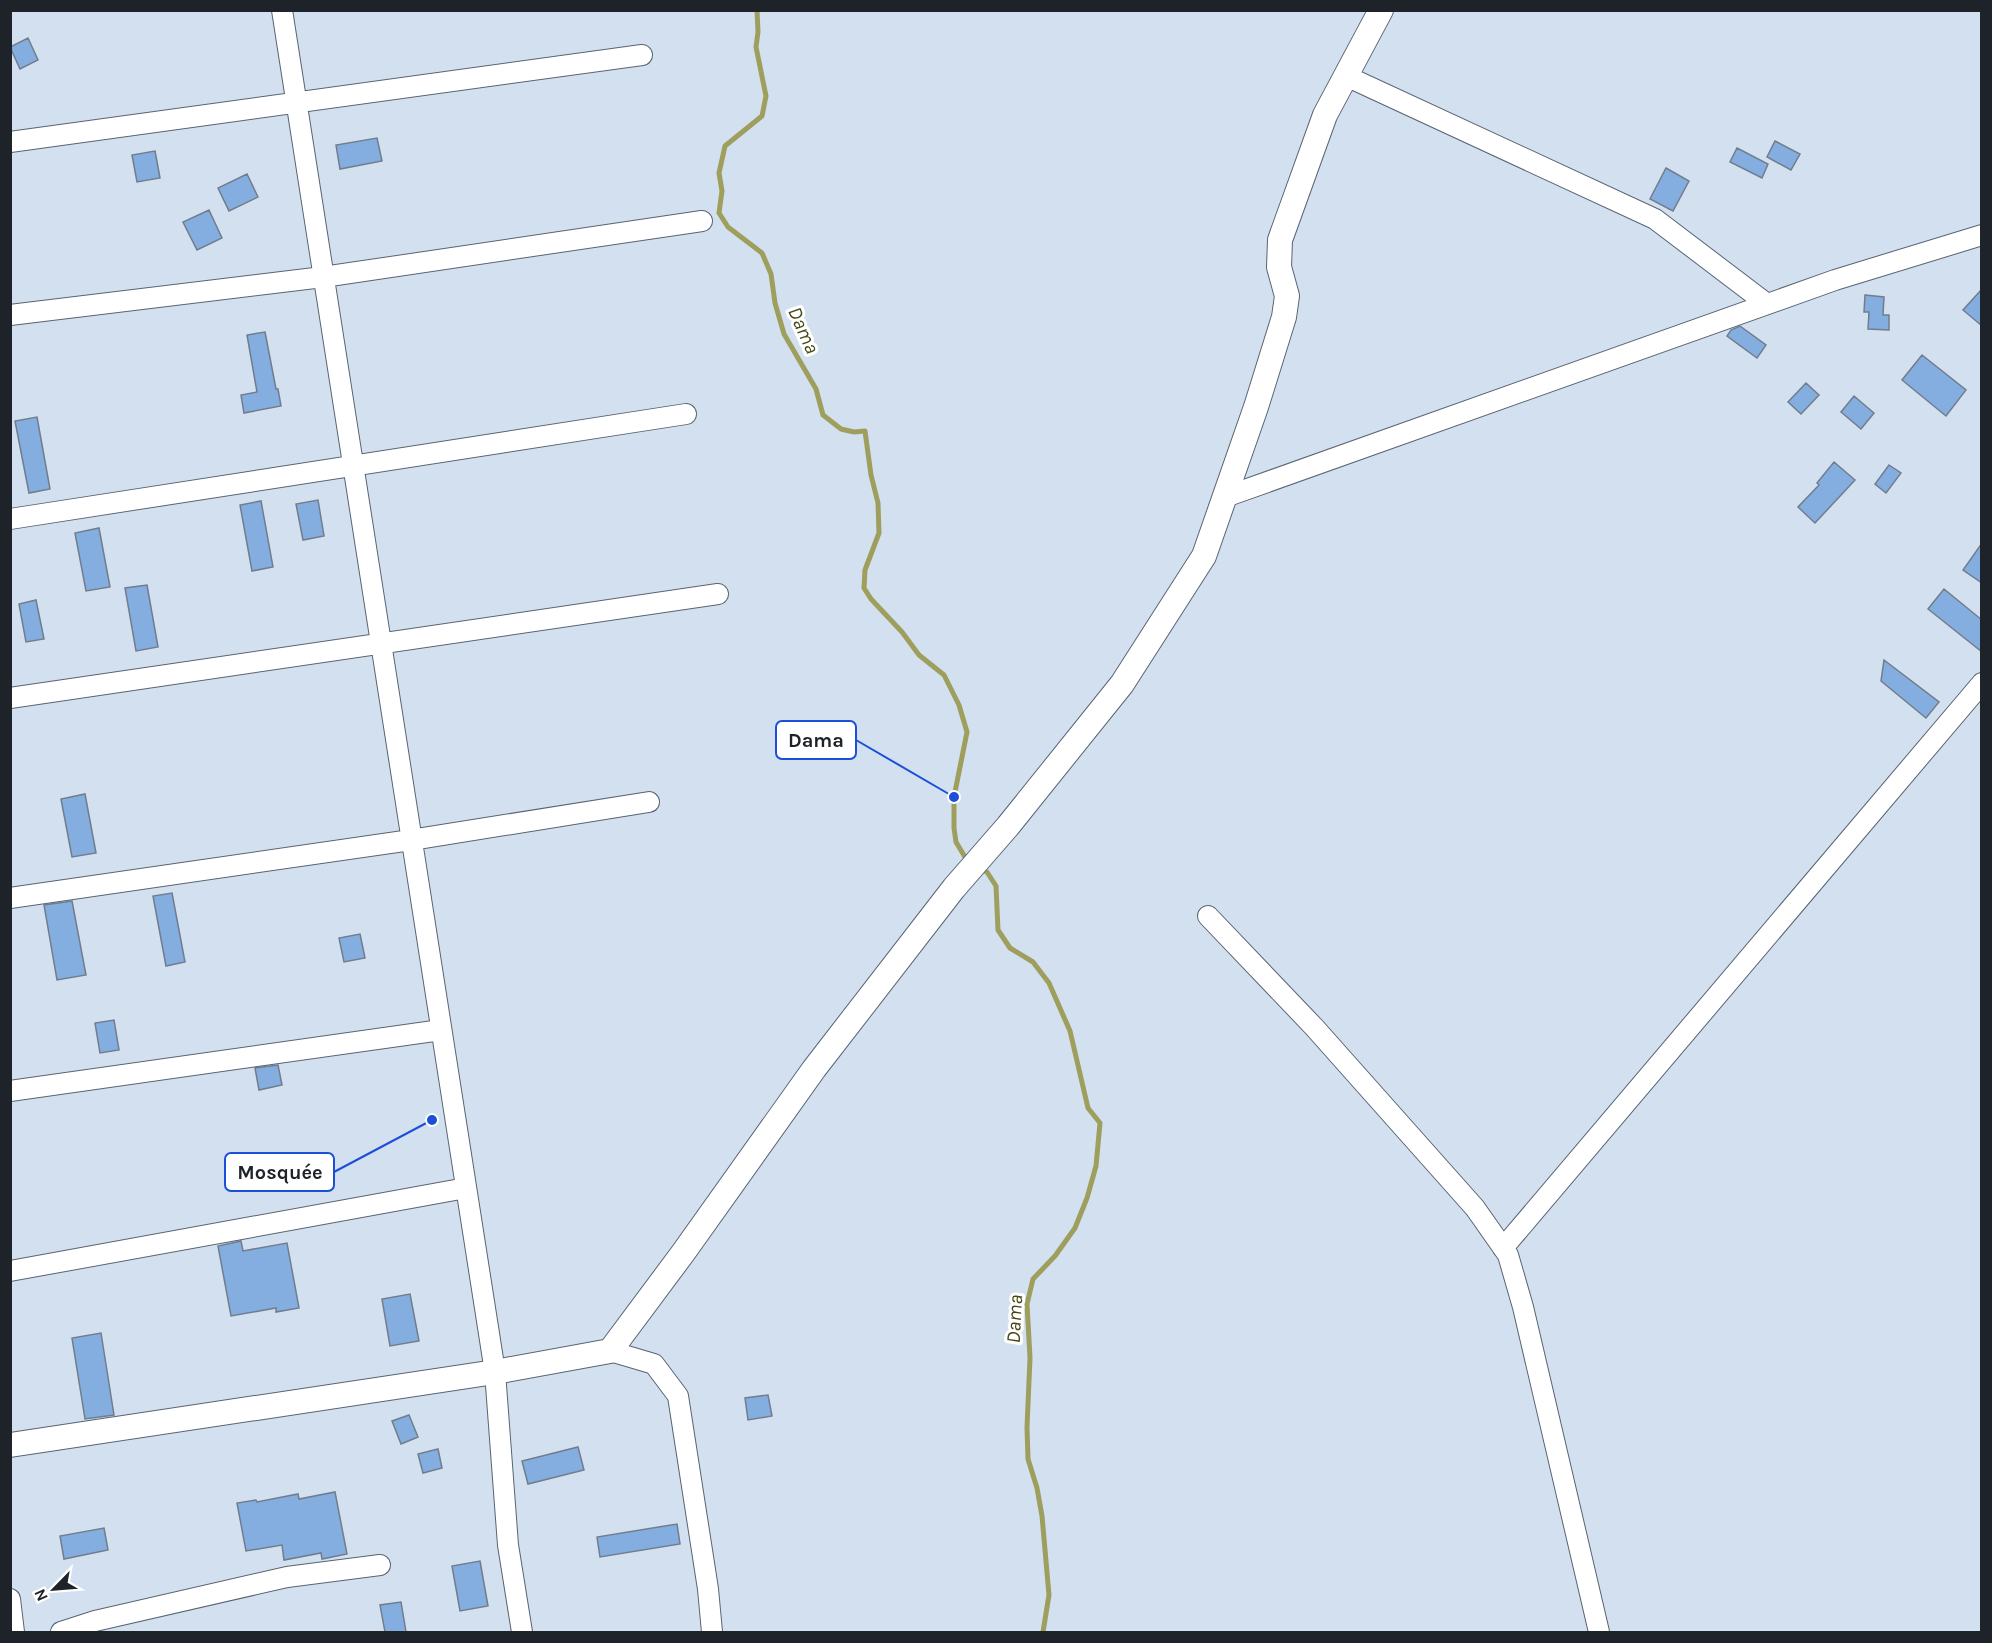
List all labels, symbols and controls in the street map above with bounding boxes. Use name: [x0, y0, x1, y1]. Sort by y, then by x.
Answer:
water label: Dama: [783, 303, 824, 357]
callout: Dama: [776, 721, 856, 759]
text: Dama: [788, 729, 844, 752]
callout: Mosquée: [225, 1153, 334, 1191]
text: Mosquée: [237, 1161, 323, 1184]
water label: Dama: [1002, 1294, 1027, 1344]
north arrow: [24, 1559, 84, 1619]
text: N: [30, 1586, 52, 1604]

